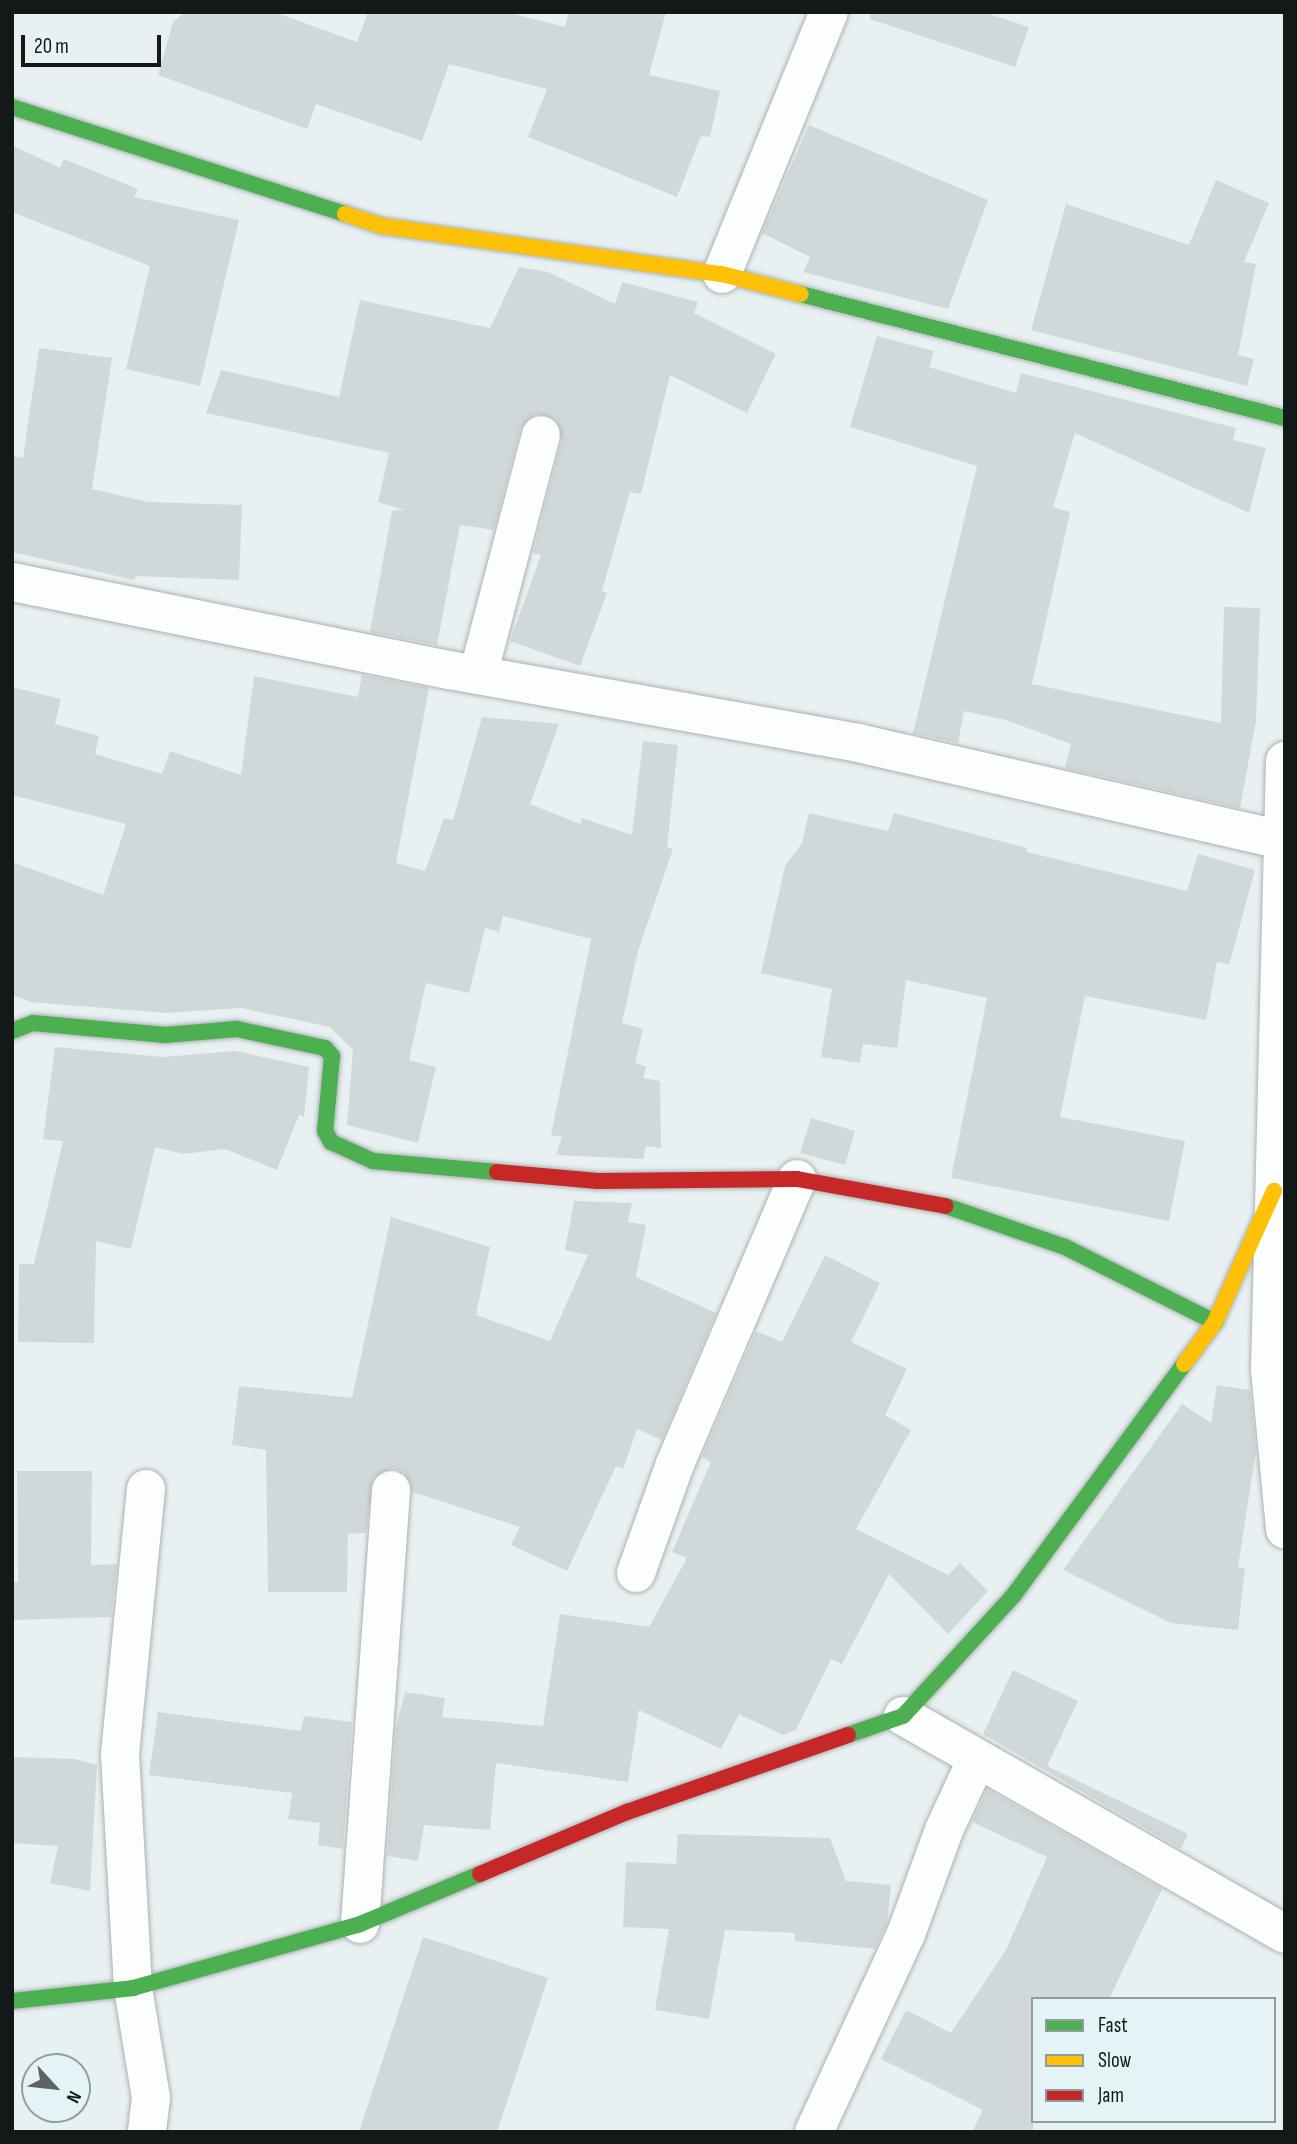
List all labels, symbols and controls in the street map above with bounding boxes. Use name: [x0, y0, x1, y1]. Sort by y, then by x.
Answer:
scale bar: [24, 21, 164, 65]
text: 20 m: [34, 34, 69, 59]
legend: [1031, 1997, 1276, 2123]
text: Fast: [1098, 2013, 1128, 2038]
text: Slow: [1098, 2048, 1131, 2073]
north arrow: [21, 2053, 91, 2123]
text: Jam: [1098, 2083, 1124, 2108]
text: N: [61, 2087, 86, 2107]

